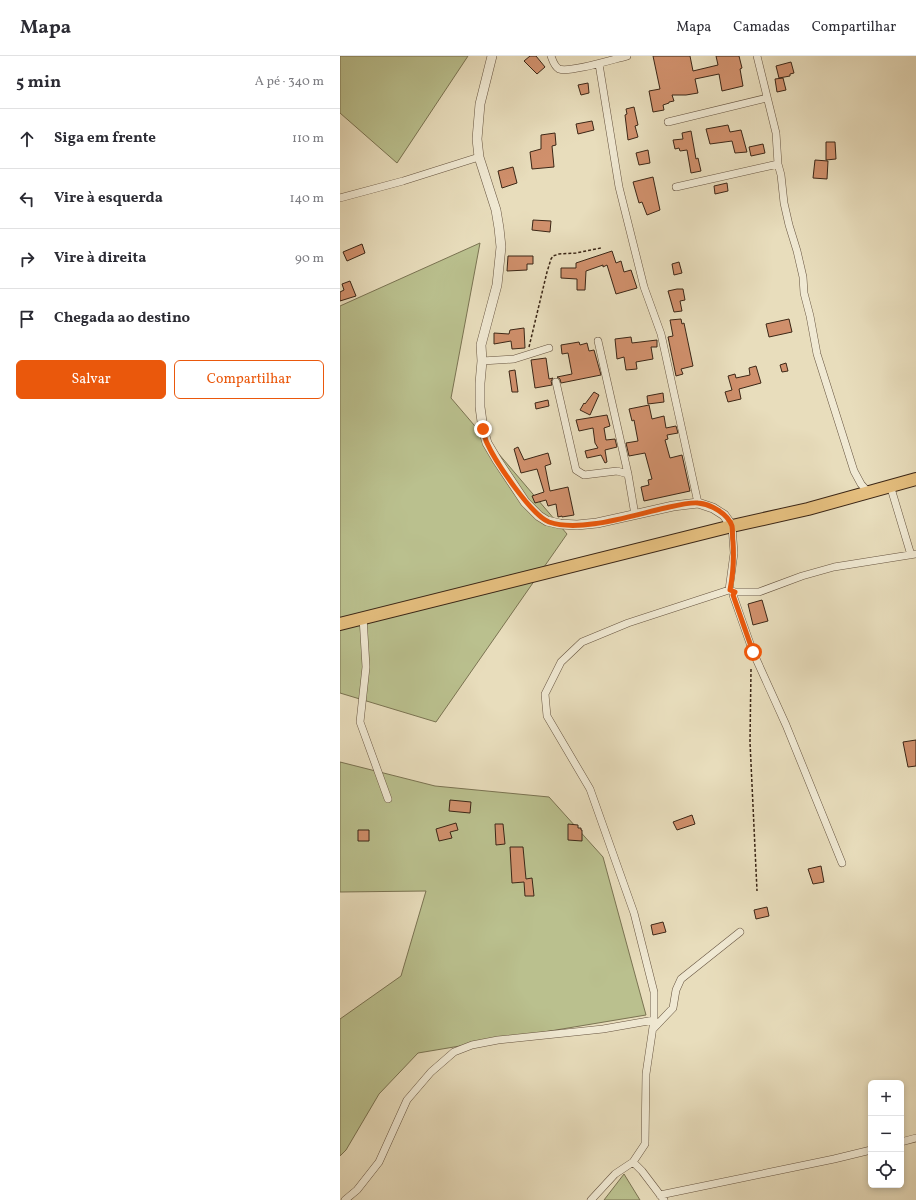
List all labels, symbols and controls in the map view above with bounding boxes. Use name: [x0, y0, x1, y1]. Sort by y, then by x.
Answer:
text: Mapa: [20, 15, 71, 41]
text: Mapa: [676, 18, 711, 37]
text: Camadas: [733, 18, 790, 37]
text: Compartilhar: [812, 18, 896, 37]
text: 5 min: [16, 71, 61, 94]
text: A pé · 340 m: [255, 73, 324, 91]
icon: ahead: [16, 128, 38, 150]
text: Siga em frente: [54, 128, 156, 149]
text: 110 m: [292, 130, 324, 148]
icon: left: [16, 188, 38, 210]
text: Vire à esquerda: [54, 188, 163, 209]
text: 140 m: [290, 190, 324, 208]
icon: right: [16, 248, 38, 270]
text: Vire à direita: [54, 248, 146, 269]
text: 90 m: [295, 250, 324, 268]
icon: arrive: [16, 308, 38, 330]
text: Chegada ao destino: [54, 308, 190, 329]
button: Salvar: [16, 360, 166, 399]
button: Compartilhar: [174, 360, 324, 399]
route end: [474, 420, 492, 438]
route start: [744, 643, 762, 661]
map controls: [868, 1080, 904, 1188]
button: +: [868, 1080, 904, 1116]
button: −: [868, 1116, 904, 1152]
button: locate: [868, 1152, 904, 1188]

